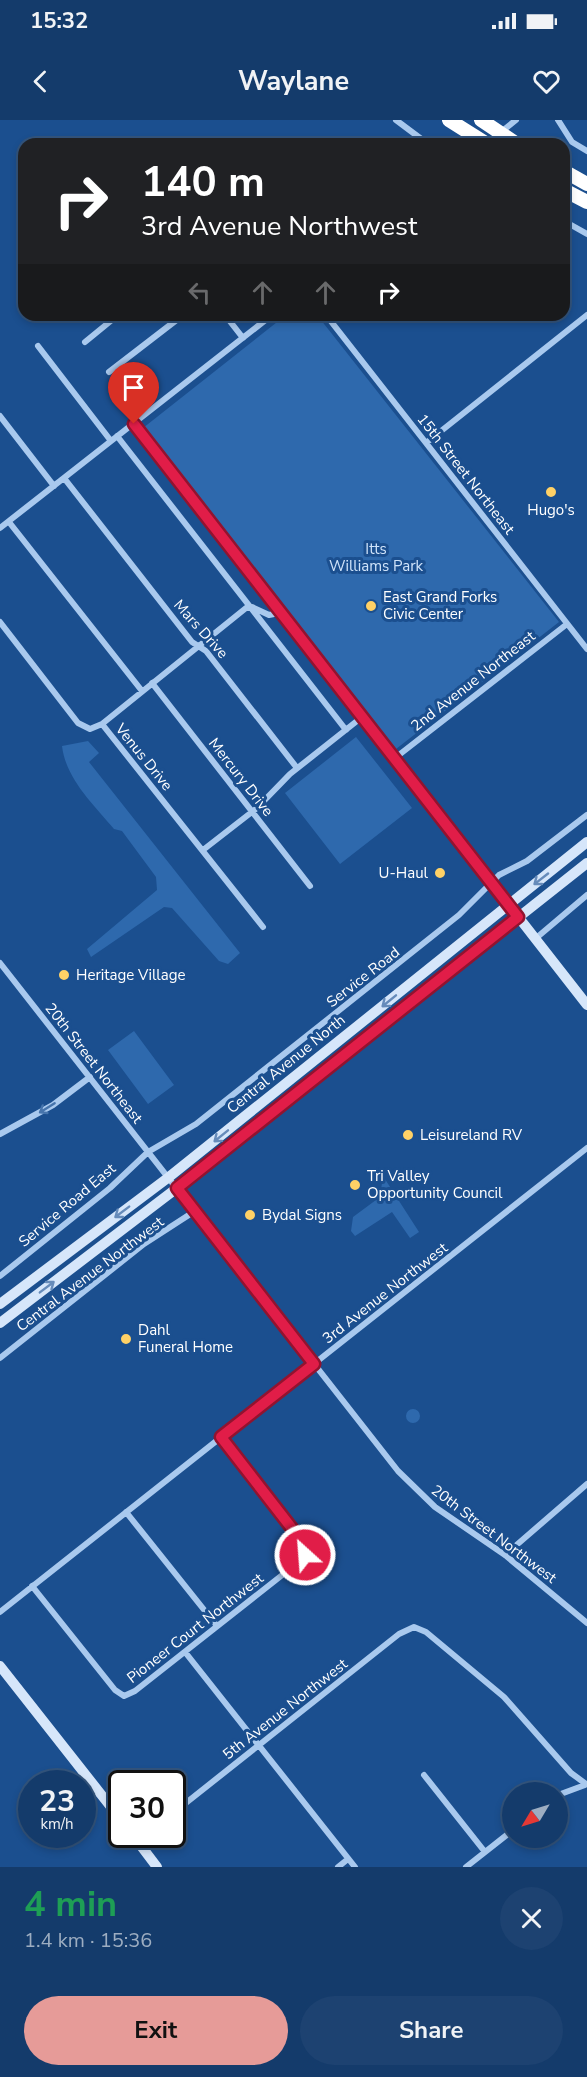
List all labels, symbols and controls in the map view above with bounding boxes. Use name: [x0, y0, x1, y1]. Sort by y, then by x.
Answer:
text: 15:32: [30, 6, 88, 36]
text: Waylane: [238, 63, 349, 100]
icon: back: [24, 65, 57, 98]
icon: heart: [530, 65, 563, 98]
text: 140 m: [141, 154, 265, 211]
icon: right: [42, 162, 120, 240]
text: 3rd Avenue Northwest: [141, 208, 417, 245]
icon: left: [183, 276, 216, 309]
icon: ahead: [246, 276, 279, 309]
icon: ahead: [309, 276, 342, 309]
icon: right: [372, 276, 405, 309]
pin: [108, 362, 159, 424]
icon: arrive: [117, 371, 150, 404]
street label: 15th Street Northeast: [413, 410, 520, 539]
marker: Hugo's: [544, 485, 558, 499]
place label: Hugo's: [527, 500, 575, 520]
park label: Itts Williams Park: [329, 539, 424, 576]
place label: East Grand Forks Civic Center: [383, 587, 497, 624]
street label: Mars Drive: [169, 595, 233, 663]
marker: East Grand Forks Civic Center: [364, 599, 378, 613]
street label: 2nd Avenue Northeast: [407, 626, 540, 736]
street label: Venus Drive: [110, 718, 177, 795]
street label: Mercury Drive: [204, 734, 278, 820]
place label: U-Haul: [378, 863, 429, 883]
marker: U-Haul: [433, 866, 447, 880]
one-way arrow: [533, 872, 549, 885]
street label: Service Road: [322, 942, 404, 1012]
place label: Heritage Village: [76, 965, 186, 985]
marker: Heritage Village: [57, 968, 71, 982]
one-way arrow: [381, 994, 397, 1007]
street label: 20th Street Northeast: [41, 999, 148, 1128]
street label: Central Avenue North: [223, 1010, 349, 1118]
one-way arrow: [39, 1103, 56, 1115]
place label: Leisureland RV: [420, 1125, 523, 1145]
marker: Leisureland RV: [401, 1128, 415, 1142]
one-way arrow: [213, 1129, 229, 1142]
street label: Service Road East: [14, 1158, 120, 1251]
place label: Tri Valley Opportunity Council: [367, 1166, 503, 1203]
marker: Tri Valley Opportunity Council: [348, 1178, 362, 1192]
place label: Bydal Signs: [262, 1205, 342, 1225]
one-way arrow: [115, 1206, 131, 1218]
marker: Bydal Signs: [243, 1208, 257, 1222]
street label: Central Avenue Northwest: [12, 1212, 168, 1336]
street label: 3rd Avenue Northwest: [318, 1237, 452, 1348]
one-way arrow: [38, 1281, 54, 1294]
place label: Dahl Funeral Home: [138, 1320, 233, 1357]
marker: Dahl Funeral Home: [119, 1332, 133, 1346]
street label: 20th Street Northwest: [427, 1480, 561, 1588]
position arrow: [273, 1523, 337, 1587]
street label: Pioneer Court Northwest: [123, 1568, 268, 1688]
street label: 5th Avenue Northwest: [218, 1653, 352, 1764]
speed limit sign: 30: [108, 1770, 186, 1848]
text: 23: [39, 1781, 75, 1822]
north arrow: [502, 1782, 568, 1848]
map controls: [502, 1782, 568, 1848]
text: km/h: [40, 1814, 74, 1834]
text: 4 min: [24, 1880, 117, 1929]
button: close: [500, 1887, 563, 1950]
text: 1.4 km · 15:36: [24, 1927, 152, 1954]
button: Exit: [24, 1996, 288, 2065]
button: Share: [300, 1996, 563, 2065]

